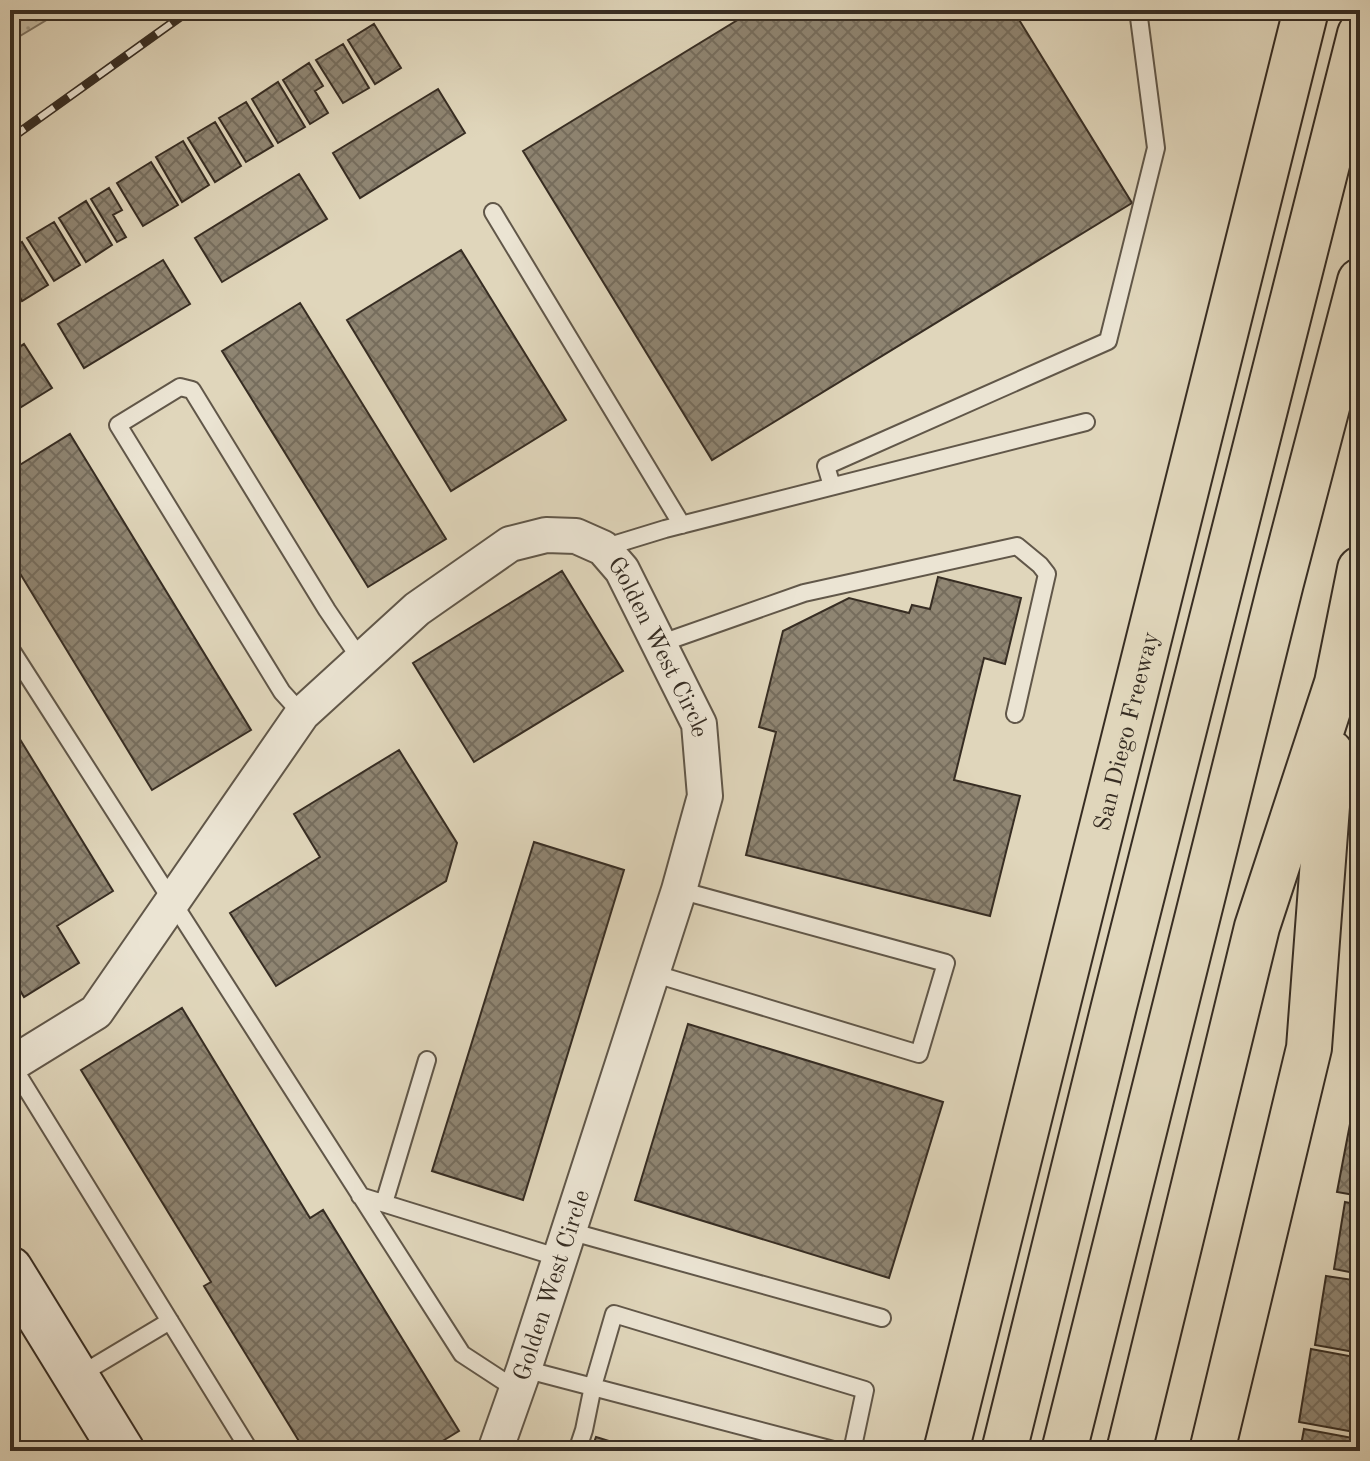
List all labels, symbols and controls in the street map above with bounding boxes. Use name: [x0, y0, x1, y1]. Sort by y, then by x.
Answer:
street label: Golden West Circle: [602, 553, 710, 738]
street label: San Diego Freeway: [1091, 629, 1164, 834]
street label: Golden West Circle: [511, 1187, 595, 1384]

